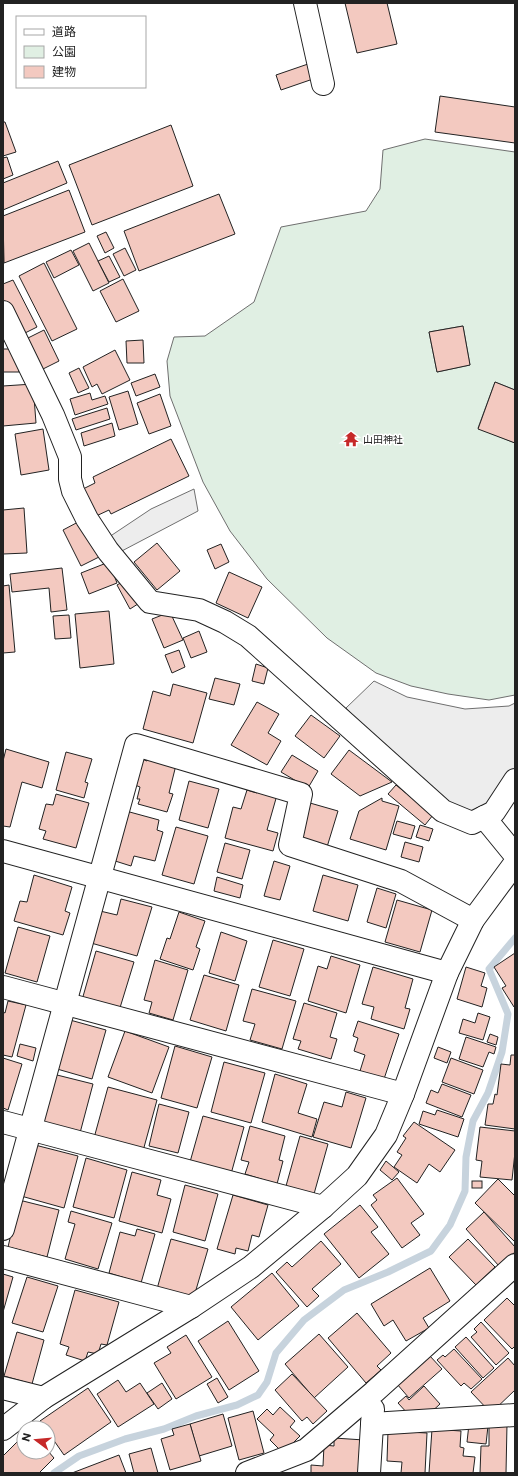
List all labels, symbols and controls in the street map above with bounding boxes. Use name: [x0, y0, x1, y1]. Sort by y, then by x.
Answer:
legend: [16, 16, 146, 88]
text: 道路: [52, 24, 76, 38]
text: 公園: [52, 44, 76, 58]
text: 建物: [52, 64, 76, 78]
temple icon: 山田神社: [342, 430, 360, 448]
place label: 山田神社: [363, 433, 403, 445]
north arrow: [16, 1420, 56, 1460]
text: N: [19, 1431, 33, 1443]

